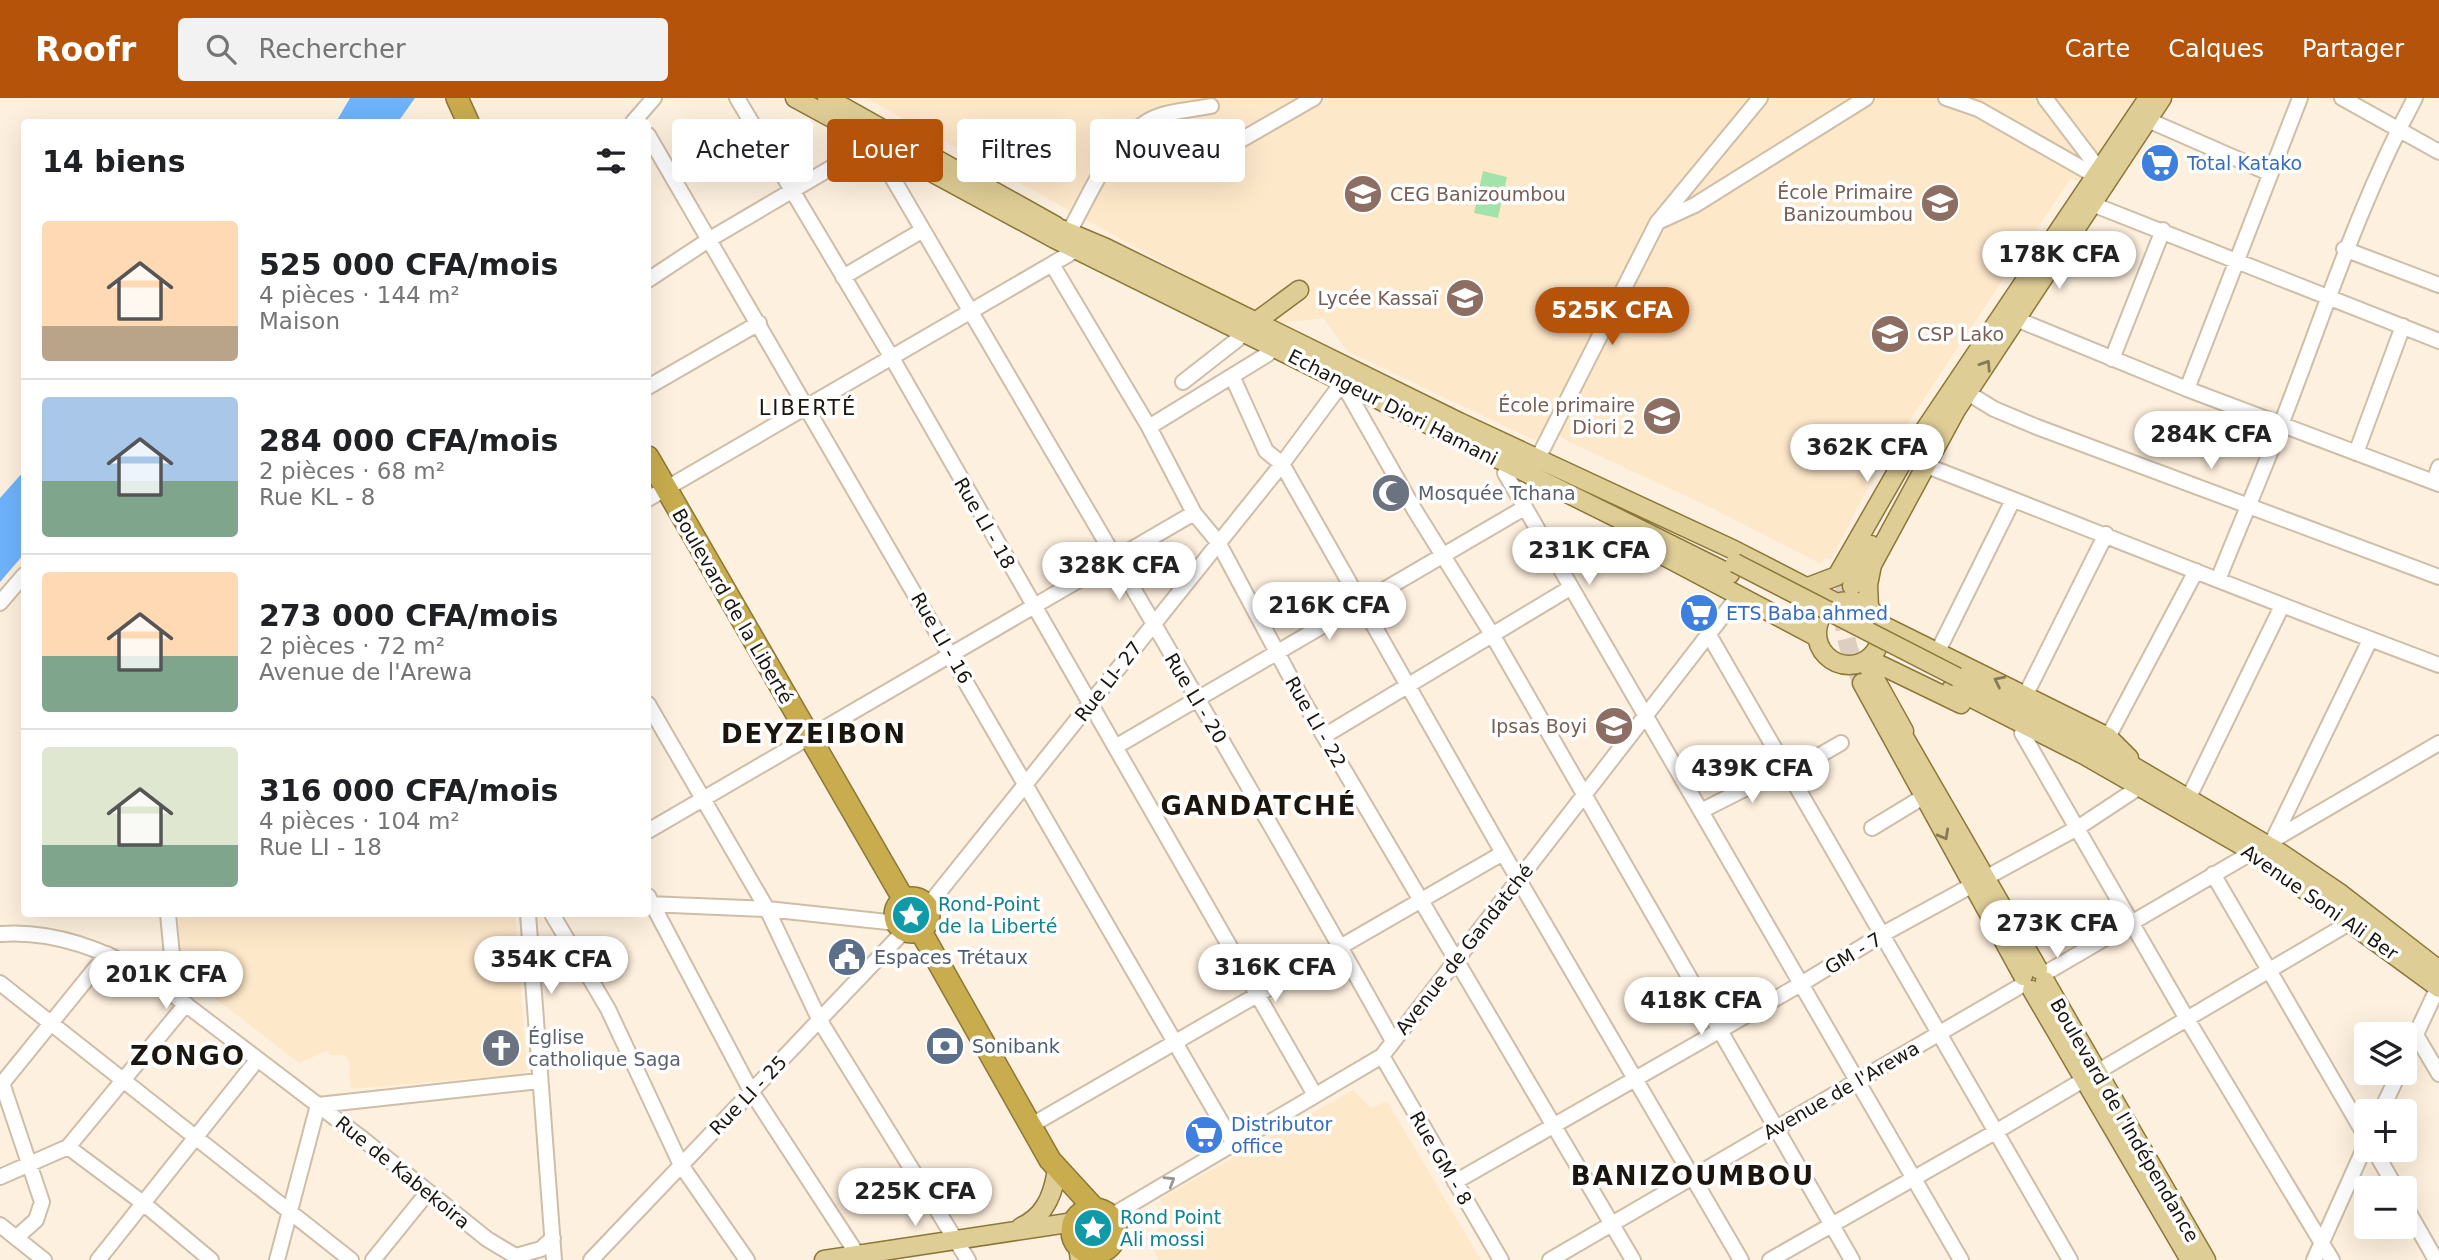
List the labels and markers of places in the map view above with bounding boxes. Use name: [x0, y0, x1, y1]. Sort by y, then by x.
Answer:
supermarket icon: Total Katako: [2139, 142, 2181, 184]
place label: Total Katako: [2186, 152, 2302, 174]
school or university icon: CEG Banizoumbou: [1342, 173, 1384, 215]
place label: École Primaire Banizoumbou: [1777, 181, 1913, 225]
school or university icon: École Primaire Banizoumbou: [1919, 182, 1961, 224]
place label: CEG Banizoumbou: [1390, 183, 1566, 205]
pin: 178K CFA: [1987, 232, 2131, 291]
school or university icon: Lycée Kassaï: [1444, 277, 1486, 319]
place label: Lycée Kassaï: [1318, 287, 1439, 309]
pin: 525K CFA: [1540, 288, 1684, 347]
school or university icon: CSP Lako: [1869, 313, 1911, 355]
place label: CSP Lako: [1917, 323, 2004, 345]
place label: École primaire Diori 2: [1498, 394, 1635, 438]
school or university icon: École primaire Diori 2: [1641, 395, 1683, 437]
pin: 284K CFA: [2139, 412, 2283, 471]
pin: 362K CFA: [1795, 424, 1939, 484]
mosque icon: Mosquée Tchana: [1370, 472, 1412, 514]
place label: Mosquée Tchana: [1418, 482, 1576, 504]
pin: 231K CFA: [1517, 528, 1661, 587]
pin: 328K CFA: [1047, 542, 1191, 602]
pin: 216K CFA: [1257, 582, 1401, 642]
supermarket icon: ETS Baba ahmed: [1678, 592, 1720, 634]
place label: ETS Baba ahmed: [1726, 602, 1888, 624]
school or university icon: Ipsas Boyi: [1593, 705, 1635, 747]
place label: Ipsas Boyi: [1491, 715, 1587, 737]
pin: 439K CFA: [1680, 746, 1824, 805]
place label: Rond-Point de la Liberté: [938, 893, 1057, 937]
place icon: Rond-Point de la Liberté: [890, 894, 932, 936]
pin: 273K CFA: [1985, 900, 2129, 960]
pin: 354K CFA: [479, 936, 623, 996]
public building icon: Espaces Trétaux: [826, 936, 868, 978]
pin: 316K CFA: [1203, 944, 1347, 1004]
place label: Espaces Trétaux: [874, 946, 1028, 968]
pin: 201K CFA: [94, 951, 238, 1011]
pin: 418K CFA: [1629, 978, 1773, 1037]
bank icon: Sonibank: [924, 1025, 966, 1067]
place label: Église catholique Saga: [528, 1026, 681, 1070]
church icon: Église catholique Saga: [480, 1027, 522, 1069]
place label: Sonibank: [972, 1035, 1060, 1057]
place label: Distributor office: [1231, 1113, 1333, 1157]
supermarket icon: Distributor office: [1183, 1114, 1225, 1156]
pin: 225K CFA: [843, 1168, 987, 1228]
place label: Rond Point Ali mossi: [1120, 1206, 1221, 1250]
place icon: Rond Point Ali mossi: [1072, 1207, 1114, 1249]

